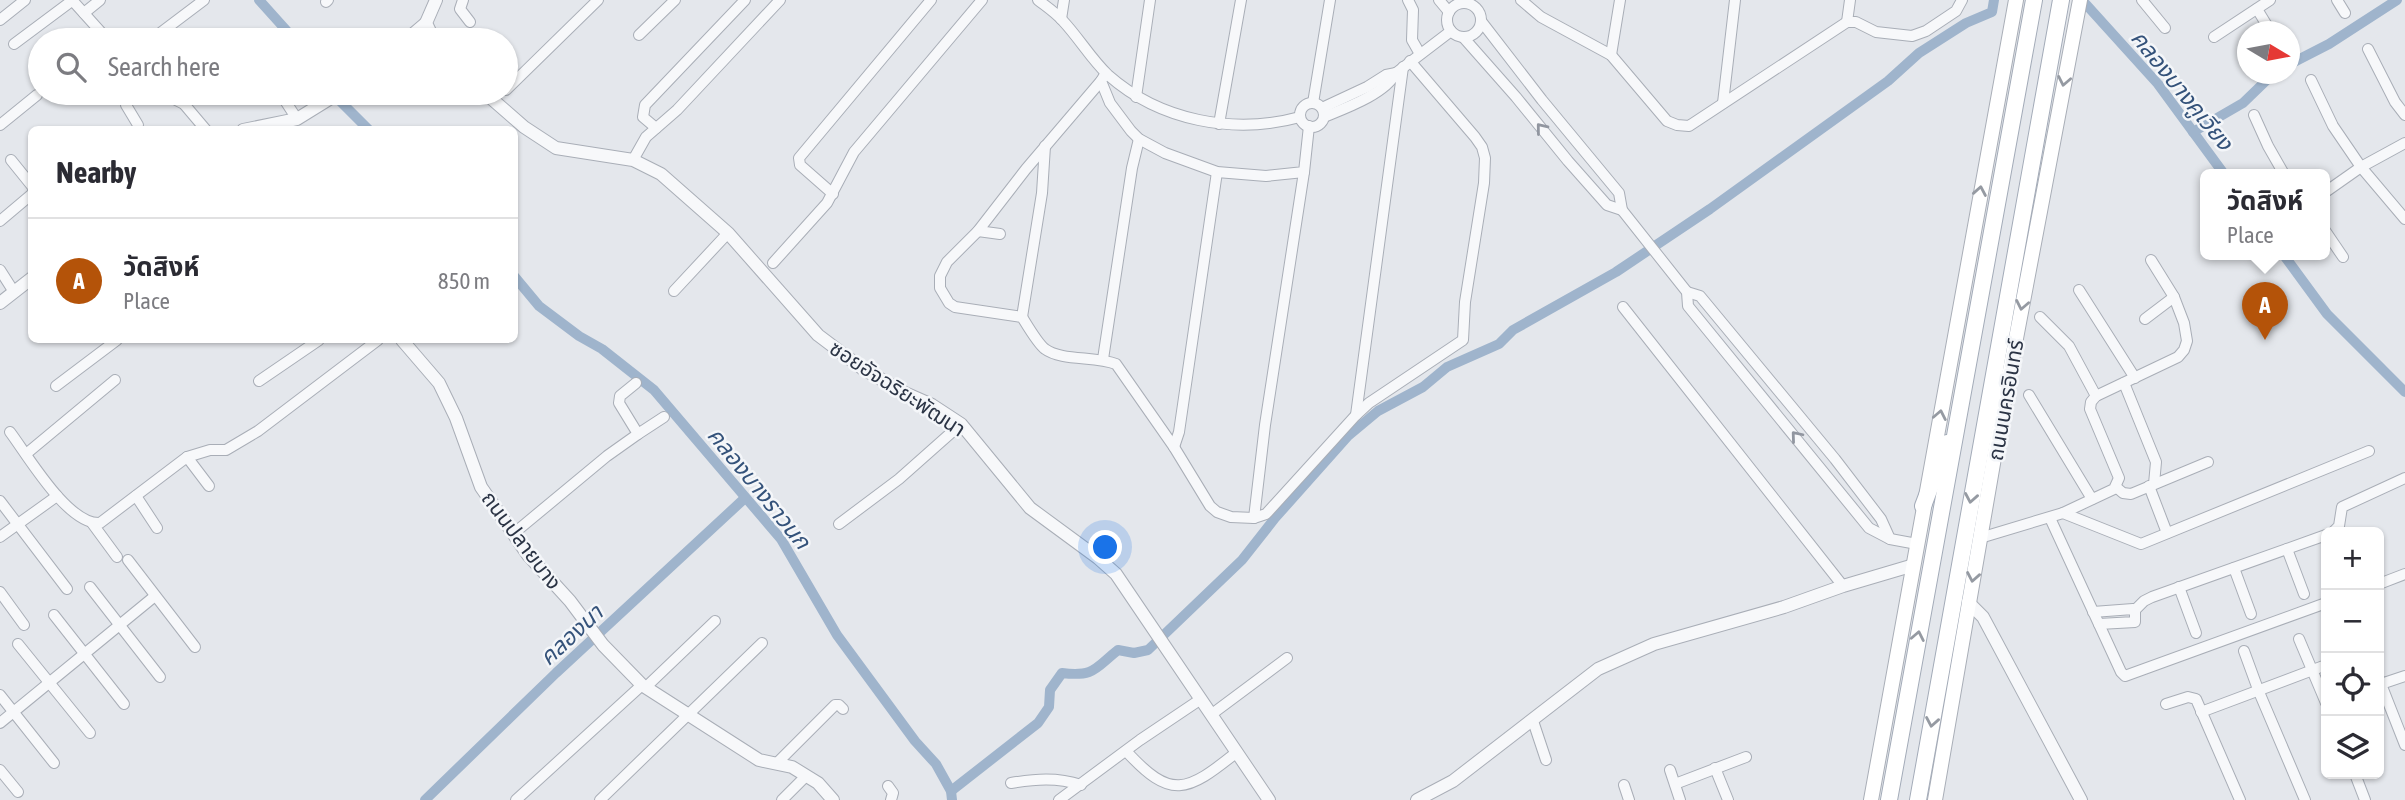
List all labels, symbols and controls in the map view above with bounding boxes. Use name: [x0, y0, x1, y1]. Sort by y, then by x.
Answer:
north arrow: [2237, 21, 2300, 84]
water label: คลองบางคูเวียง: [2124, 25, 2239, 158]
search box: [28, 28, 518, 105]
icon: search: [52, 48, 90, 86]
text: Search here: [108, 52, 220, 82]
one-way arrow: [2058, 75, 2073, 87]
one-way arrow: [1537, 124, 1549, 137]
text: Nearby: [56, 155, 136, 189]
popup: [2200, 169, 2330, 260]
one-way arrow: [1972, 185, 1987, 197]
text: วัดสิงห์: [2227, 186, 2303, 216]
text: Place: [2227, 222, 2274, 248]
text: วัดสิงห์: [123, 252, 200, 282]
text: A: [73, 268, 85, 294]
text: 850 m: [438, 268, 490, 294]
pin: A: [2242, 282, 2288, 340]
text: Place: [123, 288, 170, 314]
one-way arrow: [2016, 299, 2031, 311]
street label: ซอยอัจฉริยะพัฒนา: [826, 335, 970, 441]
street label: ถนนนครอินทร์: [1983, 337, 2028, 462]
one-way arrow: [1931, 409, 1946, 421]
water label: คลองบางราวนก: [702, 422, 816, 555]
one-way arrow: [1791, 431, 1804, 443]
street label: ถนนปลายบาง: [477, 486, 567, 594]
one-way arrow: [1964, 492, 1979, 504]
map controls: [2321, 527, 2384, 779]
button: +: [2321, 527, 2384, 590]
your location: [1088, 530, 1122, 564]
one-way arrow: [1966, 571, 1981, 583]
button: −: [2321, 590, 2384, 653]
water label: คลองนา: [534, 598, 609, 671]
one-way arrow: [1910, 630, 1925, 642]
button: locate: [2321, 653, 2384, 716]
one-way arrow: [1925, 716, 1940, 728]
button: layers: [2321, 716, 2384, 779]

